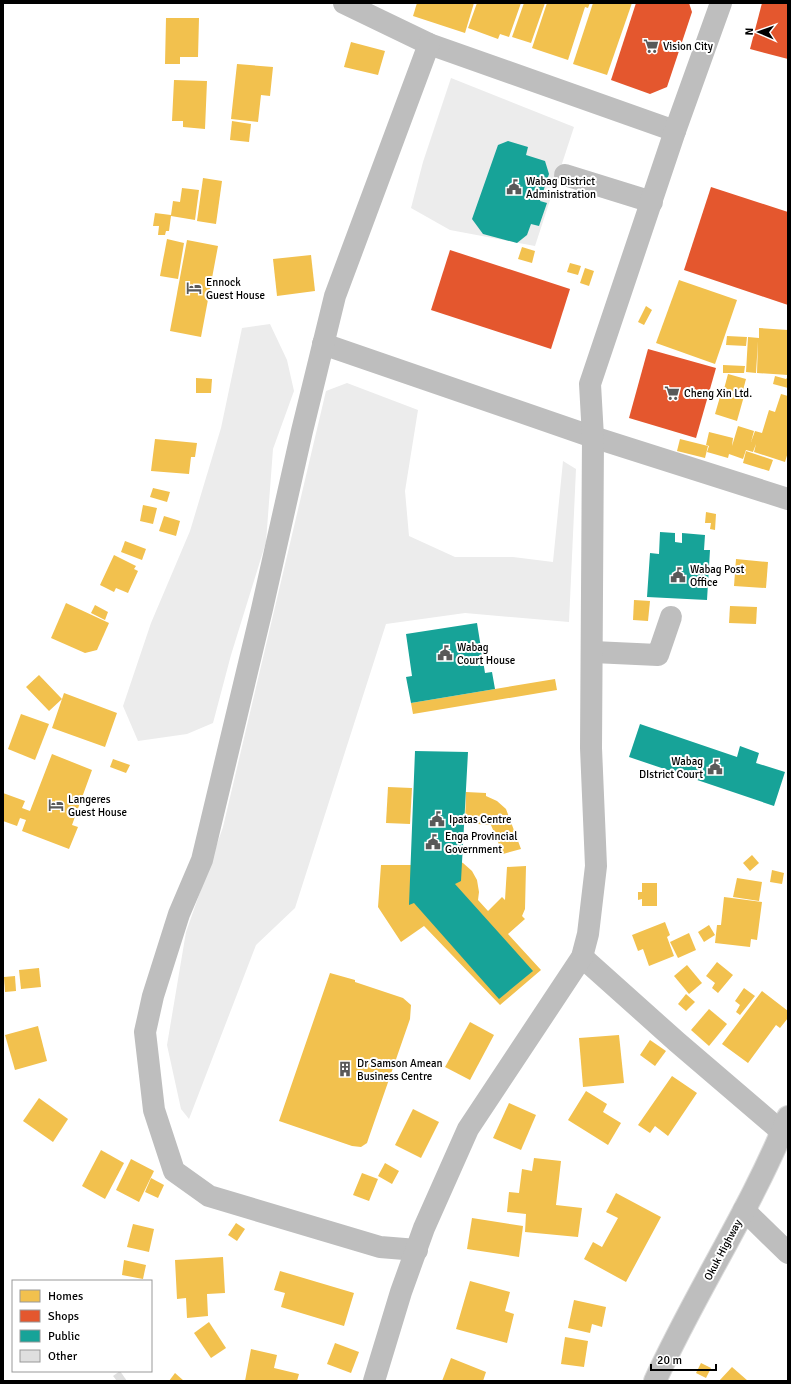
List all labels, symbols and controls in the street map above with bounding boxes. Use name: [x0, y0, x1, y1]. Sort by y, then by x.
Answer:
north arrow: [739, 12, 779, 52]
text: N: [743, 28, 756, 36]
supermarket icon: Vision City: [642, 37, 660, 55]
place label: Vision City: [663, 40, 714, 53]
place label: Wabag District Administration: [526, 175, 596, 201]
public building icon: Wabag District Administration: [505, 178, 523, 196]
place label: Ennock Guest House: [206, 276, 265, 302]
hotel icon: Ennock Guest House: [185, 279, 203, 297]
supermarket icon: Cheng Xin Ltd.: [663, 384, 681, 402]
place label: Cheng Xin Ltd.: [684, 387, 752, 400]
place label: Wabag Post Office: [690, 563, 745, 589]
public building icon: Wabag Post Office: [669, 566, 687, 584]
place label: Wabag Court House: [457, 641, 515, 667]
public building icon: Wabag Court House: [436, 644, 454, 662]
place label: Wabag DIstrict Court: [639, 755, 703, 781]
public building icon: Wabag DIstrict Court: [706, 758, 724, 776]
place label: Langeres Guest House: [68, 793, 127, 819]
hotel icon: Langeres Guest House: [47, 796, 65, 814]
public building icon: Ipatas Centre: [428, 810, 446, 828]
place label: Ipatas Centre: [449, 813, 511, 826]
place label: Enga Provincial Government: [445, 830, 517, 856]
public building icon: Enga Provincial Government: [424, 833, 442, 851]
place label: Dr Samson Amean Business Centre: [357, 1057, 443, 1083]
building icon: Dr Samson Amean Business Centre: [336, 1060, 354, 1078]
street label: Okuk Highway: [702, 1217, 745, 1283]
legend: [12, 1280, 152, 1372]
text: Homes: [48, 1289, 83, 1304]
text: Shops: [48, 1309, 79, 1324]
text: Public: [48, 1329, 80, 1344]
scale bar: [651, 1346, 716, 1372]
text: Other: [48, 1349, 78, 1364]
text: 20 m: [657, 1353, 682, 1368]

